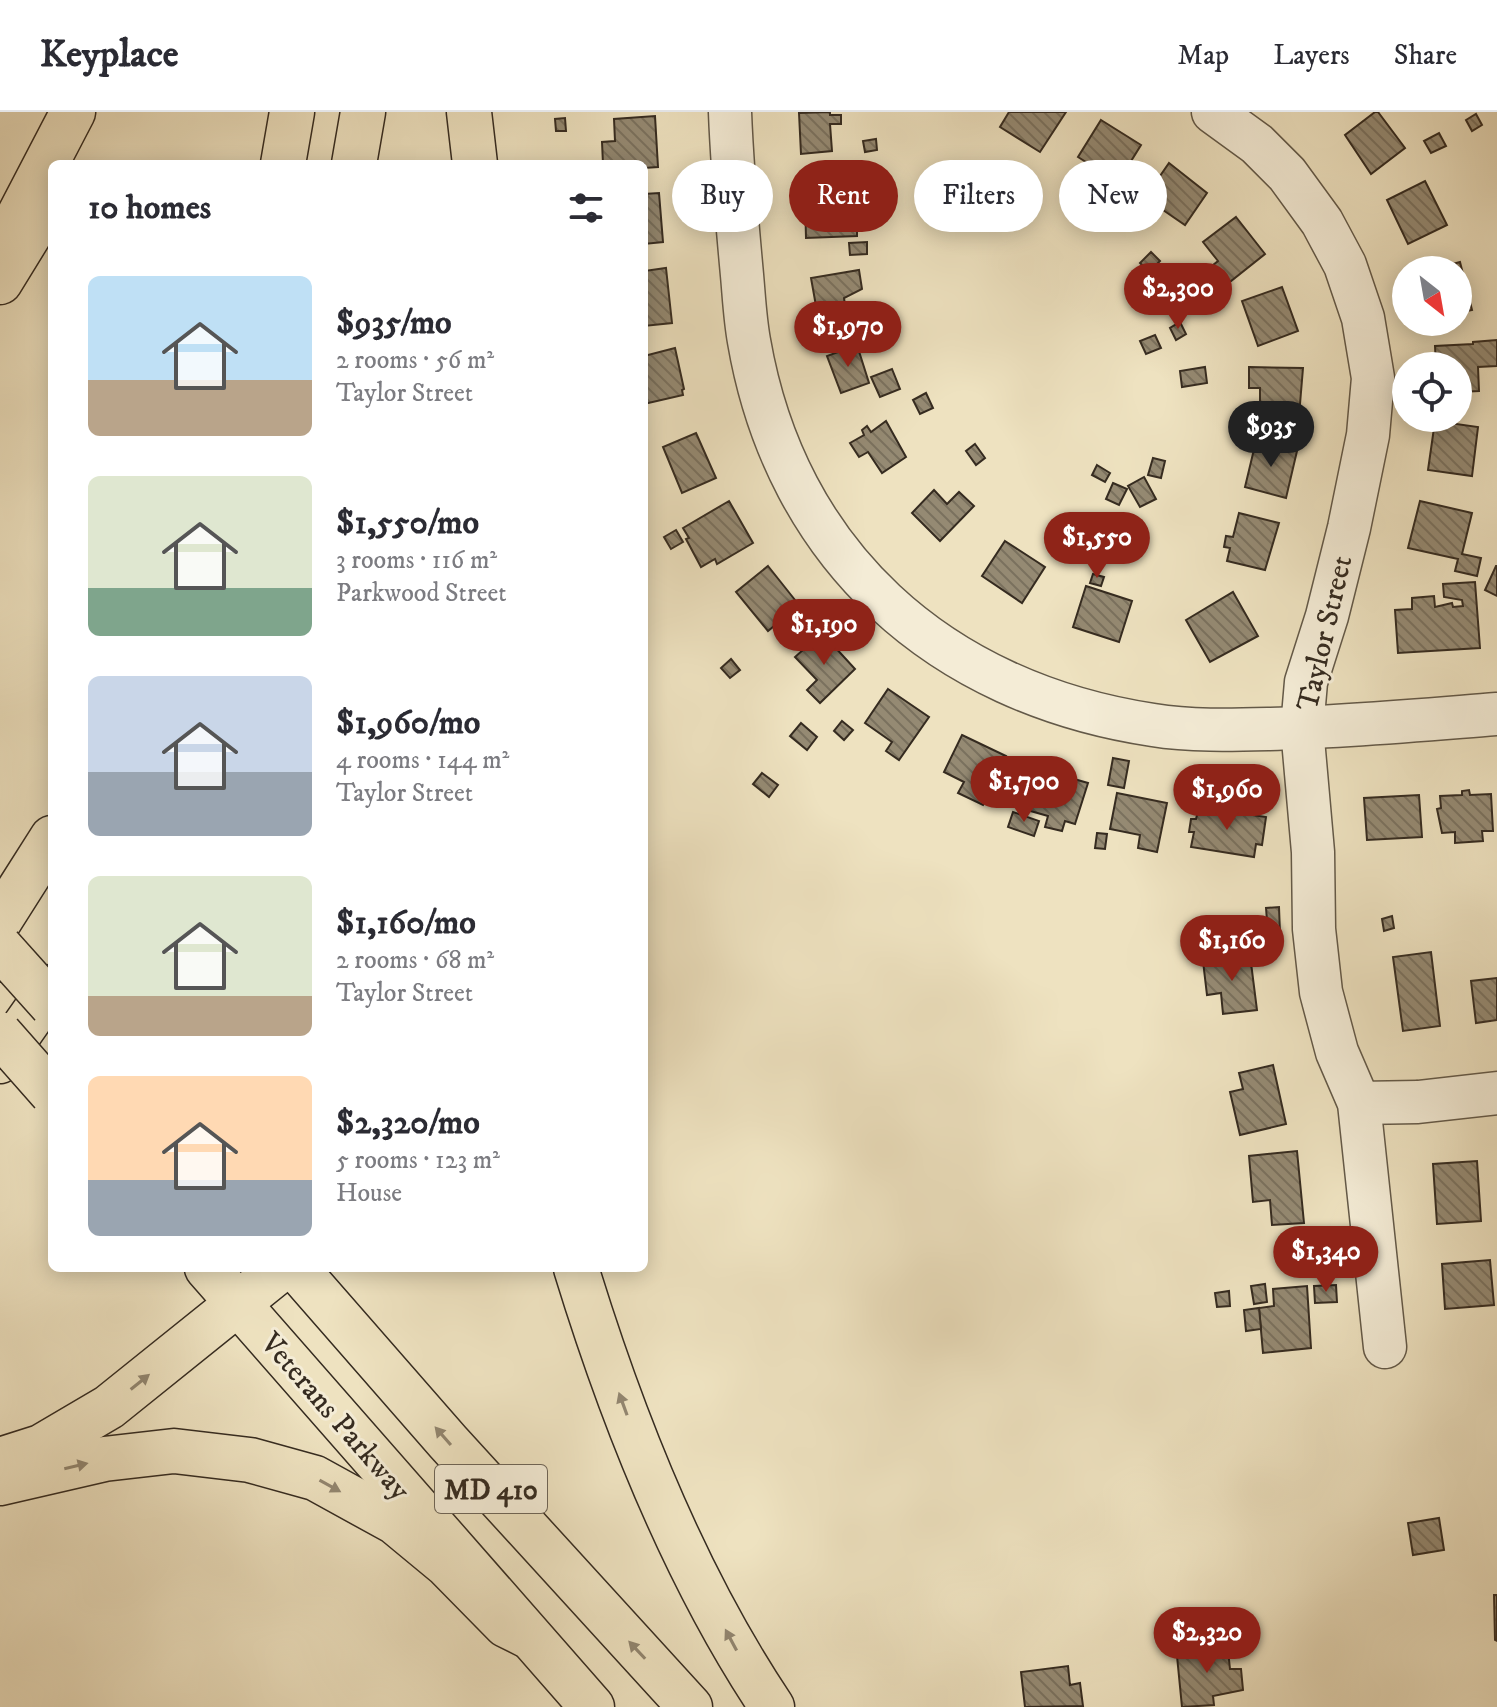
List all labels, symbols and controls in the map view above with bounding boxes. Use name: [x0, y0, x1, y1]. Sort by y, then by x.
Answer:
text: Keyplace: [40, 31, 179, 79]
text: Map: [1178, 38, 1229, 73]
text: Layers: [1273, 38, 1350, 73]
text: Share: [1394, 38, 1457, 73]
chip: Buy: [672, 160, 773, 232]
chip: Rent: [789, 160, 898, 232]
chip: Filters: [914, 160, 1043, 232]
chip: New: [1059, 160, 1167, 232]
icon: filters: [564, 186, 608, 230]
text: 10 homes: [88, 187, 211, 229]
north arrow: [1392, 256, 1472, 336]
map controls: [1392, 256, 1472, 432]
pin: $2,300: [1113, 263, 1243, 331]
text: $2,300: [1142, 272, 1214, 305]
pin: $1,970: [783, 301, 913, 369]
text: $935/mo: [336, 302, 452, 344]
icon: home: [152, 308, 248, 404]
text: $1,970: [812, 310, 884, 343]
text: 2 rooms · 56 m²: [336, 344, 494, 377]
button: locate: [1392, 352, 1472, 432]
text: Taylor Street: [336, 377, 473, 410]
pin: $935: [1224, 401, 1318, 469]
text: $935: [1246, 410, 1296, 443]
text: $1,550/mo: [336, 502, 479, 544]
icon: home: [152, 508, 248, 604]
pin: $1,550: [1032, 512, 1162, 580]
text: $1,550: [1062, 521, 1132, 554]
text: 3 rooms · 116 m²: [336, 544, 497, 577]
street label: Taylor Street: [1290, 552, 1361, 715]
text: Parkwood Street: [336, 577, 507, 610]
pin: $1,190: [759, 599, 889, 667]
text: $1,190: [790, 608, 858, 641]
text: $1,960/mo: [336, 702, 480, 744]
icon: home: [152, 708, 248, 804]
text: 4 rooms · 144 m²: [336, 744, 509, 777]
pin: $1,700: [959, 756, 1089, 824]
pin: $1,960: [1162, 764, 1292, 832]
text: $1,700: [989, 765, 1059, 798]
text: $1,960: [1191, 773, 1263, 806]
text: Taylor Street: [336, 777, 473, 810]
text: $1,160/mo: [336, 902, 476, 944]
icon: home: [152, 908, 248, 1004]
pin: $1,160: [1167, 915, 1297, 983]
text: $1,160: [1198, 924, 1266, 957]
text: 2 rooms · 68 m²: [336, 944, 494, 977]
text: Taylor Street: [336, 977, 473, 1010]
text: $2,320/mo: [336, 1102, 480, 1144]
icon: home: [152, 1108, 248, 1204]
text: 5 rooms · 123 m²: [336, 1144, 500, 1177]
text: House: [336, 1177, 402, 1210]
pin: $1,340: [1261, 1226, 1391, 1294]
text: $1,340: [1291, 1235, 1361, 1268]
street label: Veterans Parkway: [251, 1325, 418, 1509]
one-way arrow: [130, 1374, 150, 1391]
one-way arrow: [616, 1392, 629, 1416]
one-way arrow: [435, 1427, 452, 1447]
one-way arrow: [64, 1459, 89, 1471]
road number: MD 410: [435, 1465, 547, 1513]
one-way arrow: [319, 1479, 341, 1493]
pin: $2,320: [1142, 1607, 1272, 1675]
text: $2,320: [1172, 1616, 1242, 1649]
one-way arrow: [725, 1629, 738, 1652]
one-way arrow: [628, 1641, 646, 1660]

